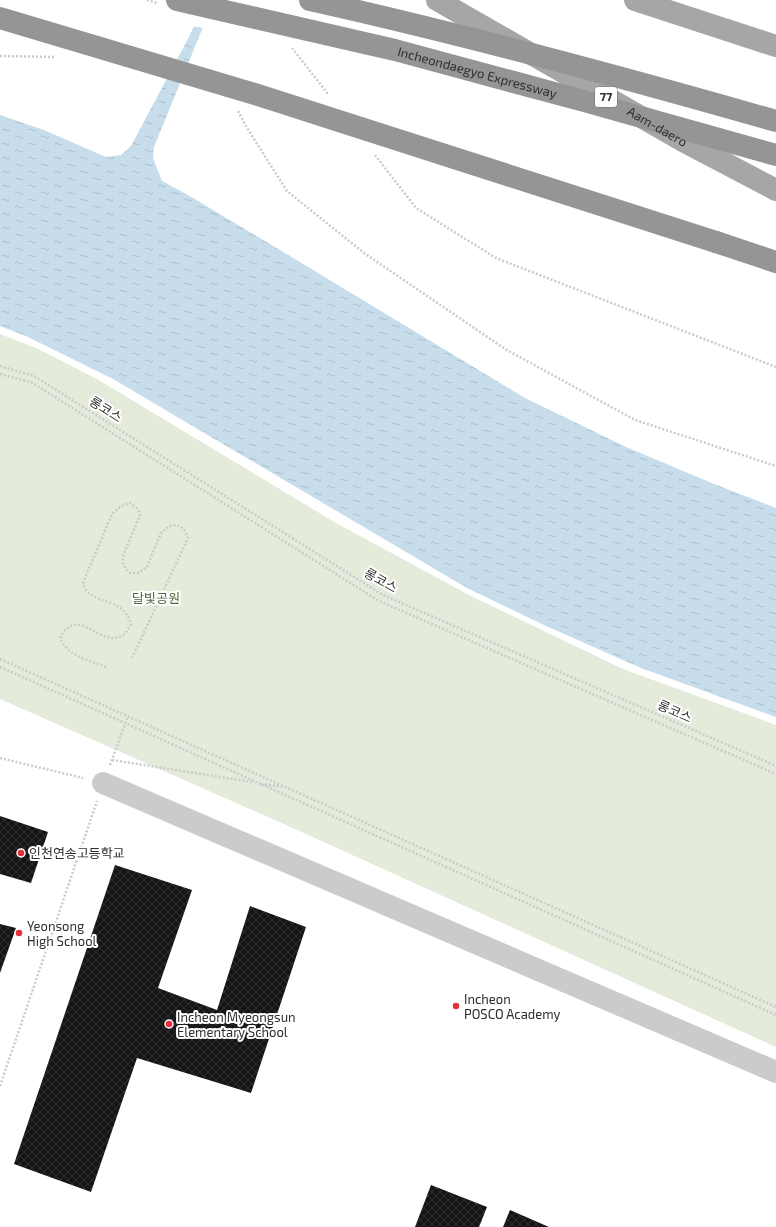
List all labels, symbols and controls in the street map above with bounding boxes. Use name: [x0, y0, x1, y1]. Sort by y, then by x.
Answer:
street label: Incheondaegyo Expressway: [396, 43, 559, 101]
road number: 77: [595, 87, 617, 107]
street label: Aam-daero: [625, 103, 690, 150]
street label: 롱코스: [87, 393, 125, 425]
street label: 롱코스: [361, 564, 401, 596]
park label: 달빛공원: [132, 590, 180, 606]
street label: 롱코스: [655, 696, 695, 726]
place label: 인천연송고등학교: [29, 845, 125, 861]
marker: 인천연송고등학교: [16, 848, 26, 858]
place label: Yeonsong High School: [27, 918, 97, 949]
marker: Yeonsong High School: [14, 928, 24, 938]
place label: Incheon POSCO Academy: [464, 991, 561, 1022]
marker: Incheon POSCO Academy: [451, 1001, 461, 1011]
place label: Incheon Myeongsun Elementary School: [177, 1009, 296, 1040]
marker: Incheon Myeongsun Elementary School: [164, 1019, 174, 1029]

